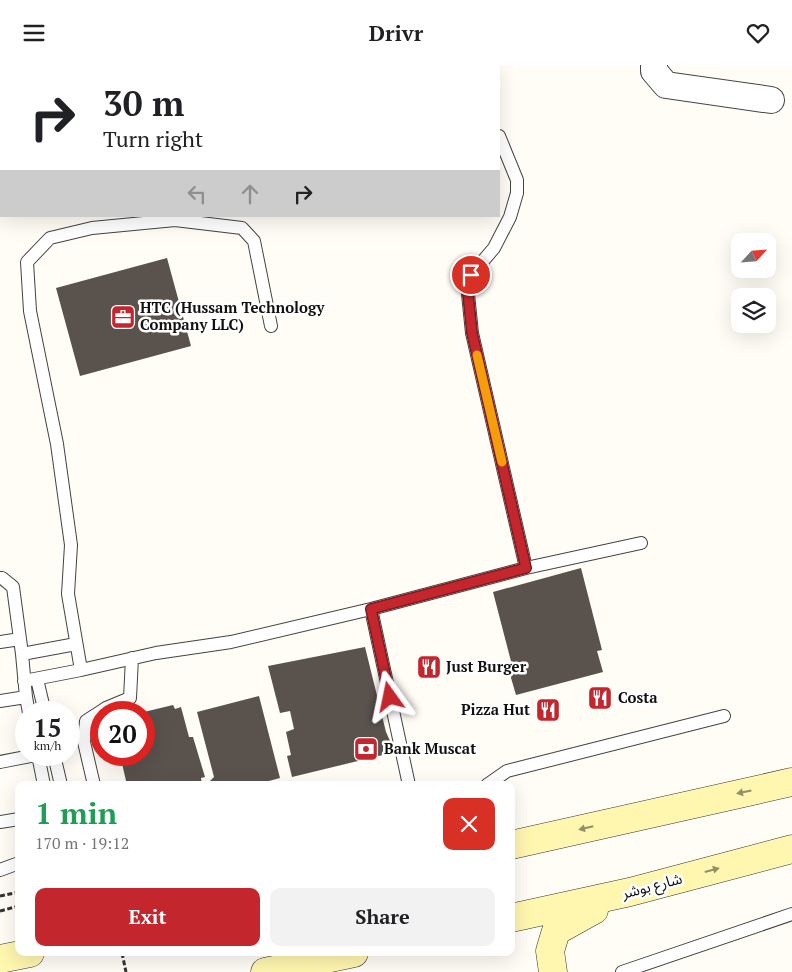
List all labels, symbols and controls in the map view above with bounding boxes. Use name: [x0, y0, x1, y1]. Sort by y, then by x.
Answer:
text: Drivr: [369, 18, 423, 47]
icon: menu: [20, 19, 48, 47]
icon: heart: [744, 19, 772, 47]
text: 30 m: [103, 80, 184, 126]
icon: right: [20, 85, 85, 150]
text: Turn right: [103, 124, 203, 153]
icon: left: [183, 180, 211, 208]
icon: ahead: [236, 180, 264, 208]
icon: right: [289, 180, 317, 208]
north arrow: [731, 233, 776, 277]
map controls: [731, 233, 776, 333]
pin: [450, 254, 492, 296]
icon: arrive: [457, 261, 485, 289]
button: layers: [731, 288, 776, 333]
place label: HTC (Hussam Technology Company LLC): [140, 297, 325, 334]
office icon: HTC (Hussam Technology Company LLC): [110, 304, 136, 330]
restaurant icon: Just Burger: [416, 654, 442, 680]
place label: Just Burger: [446, 656, 527, 676]
position arrow: [363, 670, 415, 722]
restaurant icon: Costa: [587, 685, 613, 711]
place label: Costa: [618, 687, 658, 707]
restaurant icon: Pizza Hut: [535, 697, 561, 723]
place label: Pizza Hut: [461, 699, 530, 719]
speed limit sign: 20: [90, 701, 155, 766]
text: 15: [33, 711, 62, 744]
bank icon: Bank Muscat: [353, 736, 379, 762]
text: km/h: [34, 738, 61, 753]
place label: Bank Muscat: [384, 738, 476, 758]
one-way arrow: [737, 788, 752, 796]
text: 1 min: [35, 793, 117, 833]
button: close: [443, 798, 495, 850]
one-way arrow: [578, 824, 593, 832]
text: 170 m · 19:12: [35, 832, 129, 854]
one-way arrow: [704, 866, 719, 874]
street label: شارع بوشر: [618, 867, 685, 906]
button: Exit: [35, 888, 260, 946]
button: Share: [270, 888, 495, 946]

